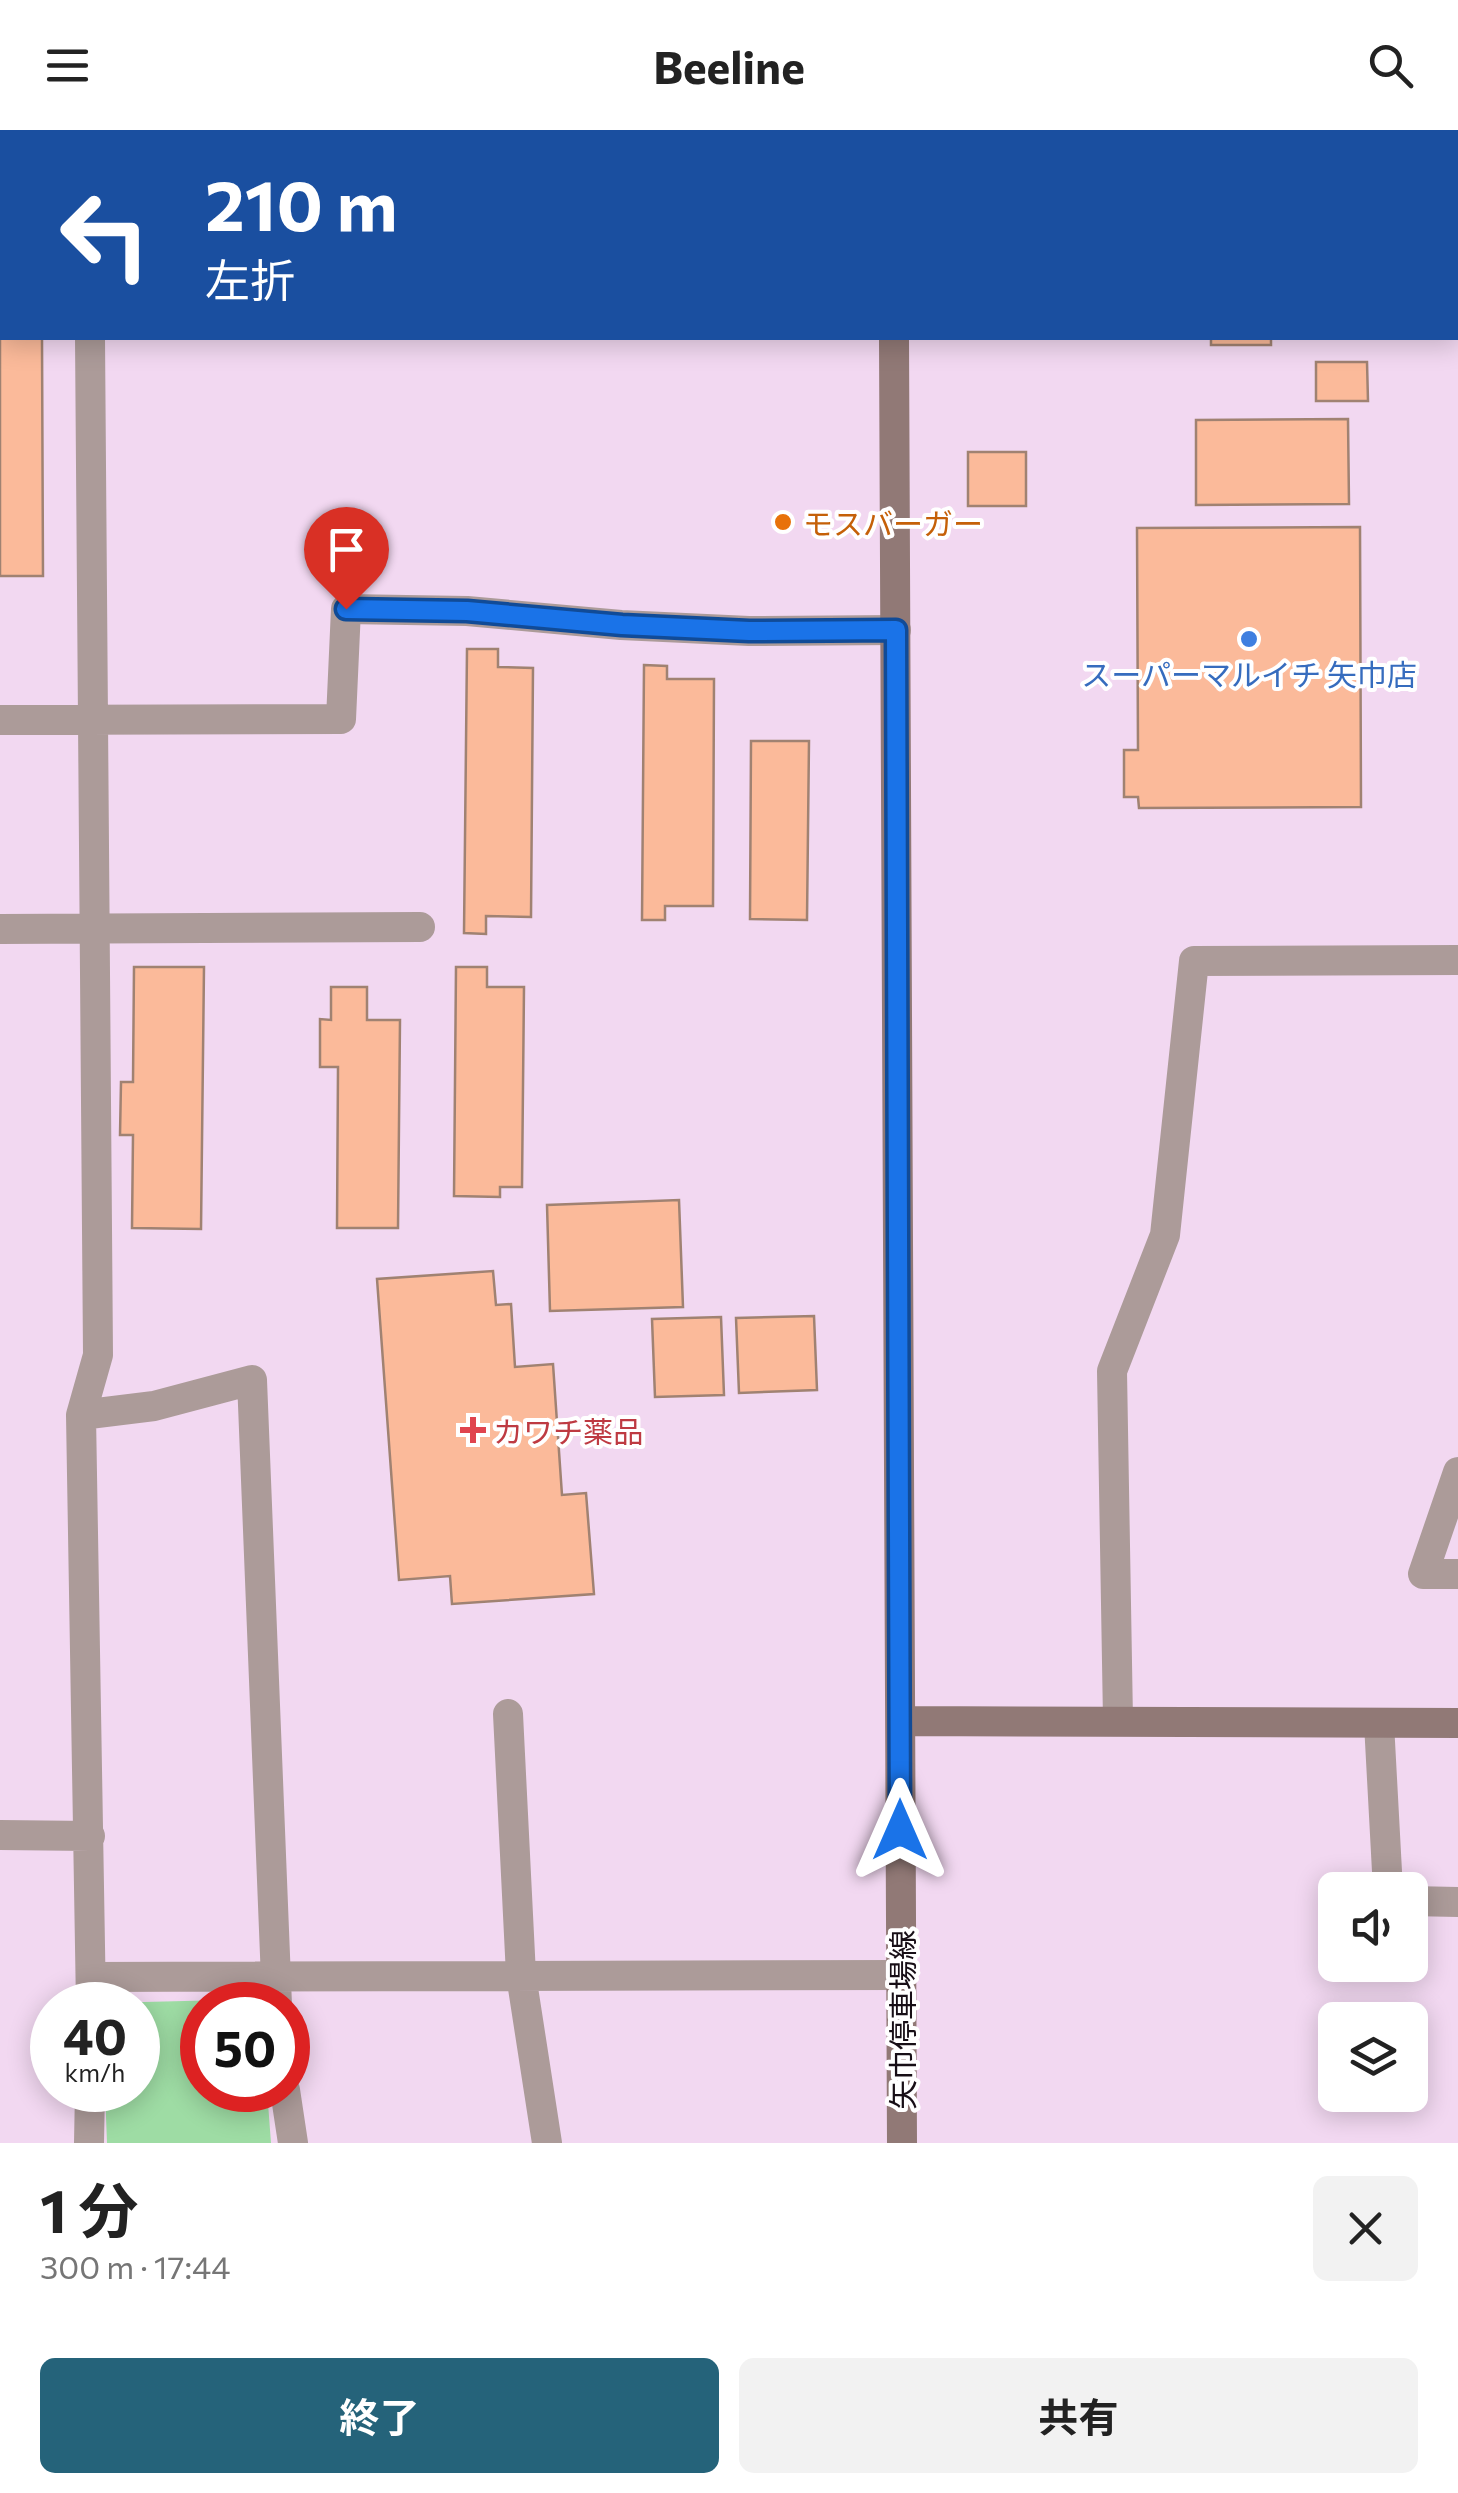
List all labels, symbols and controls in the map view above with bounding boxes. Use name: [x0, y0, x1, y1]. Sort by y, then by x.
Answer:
icon: menu: [40, 38, 95, 93]
text: Beeline: [653, 38, 805, 93]
icon: search: [1363, 38, 1418, 93]
text: 210 m: [205, 160, 397, 245]
icon: left: [40, 170, 170, 300]
text: 左折: [205, 251, 295, 306]
place label: モスバーガー: [803, 504, 983, 541]
pin: [304, 507, 389, 610]
marker: モスバーガー: [772, 511, 794, 533]
icon: arrive: [319, 522, 374, 577]
marker: スーパーマルイチ 矢巾店: [1238, 628, 1260, 650]
place label: スーパーマルイチ 矢巾店: [1081, 655, 1417, 692]
place label: カワチ薬品: [493, 1412, 643, 1449]
marker: カワチ薬品: [462, 1419, 484, 1441]
position arrow: [848, 1778, 952, 1882]
map controls: [1318, 1872, 1428, 2112]
button: sound: [1318, 1872, 1428, 1982]
street label: 矢巾停車場線: [883, 1930, 920, 2110]
speed limit sign: 50: [180, 1982, 310, 2112]
button: layers: [1318, 2002, 1428, 2112]
text: 40: [63, 2004, 127, 2065]
text: km/h: [65, 2057, 125, 2087]
text: 1 分: [40, 2172, 139, 2245]
button: close: [1313, 2176, 1418, 2281]
text: 300 m · 17:44: [40, 2246, 230, 2286]
button: 終了: [40, 2358, 719, 2473]
button: 共有: [739, 2358, 1418, 2473]

